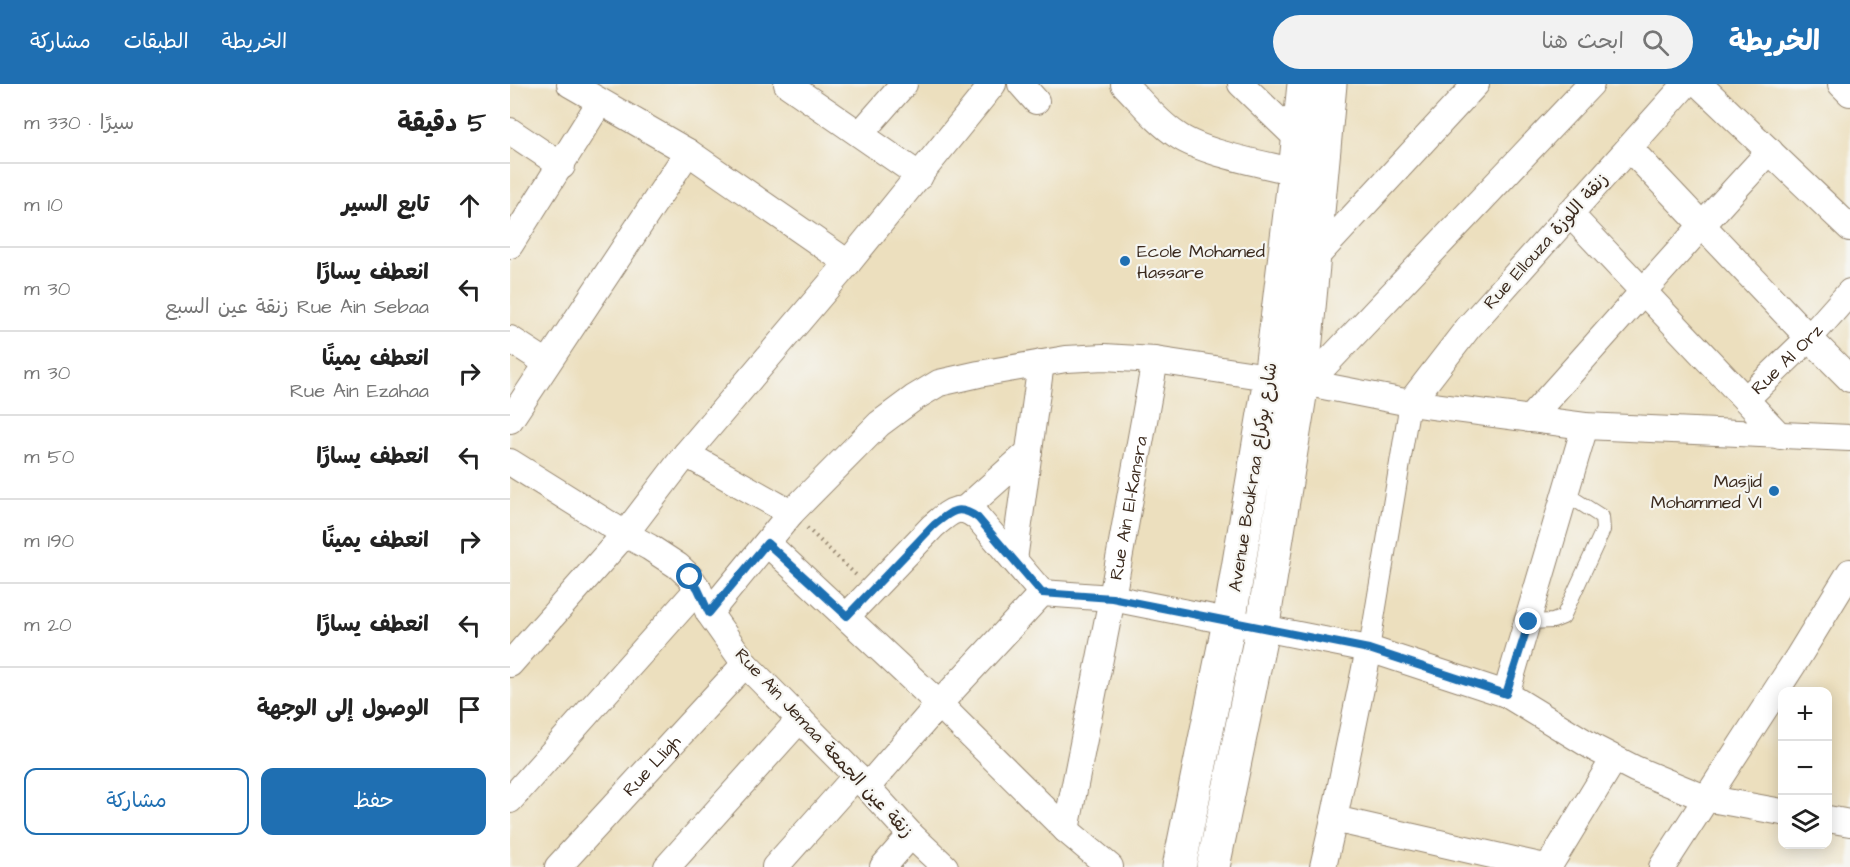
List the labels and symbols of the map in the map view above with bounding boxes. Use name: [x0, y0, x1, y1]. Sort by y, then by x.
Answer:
street label: Rue Ellouza زنقة اللوزة: [1478, 167, 1614, 315]
place label: Ecole Mohamed Hassare: [1137, 239, 1265, 285]
marker: Ecole Mohamed Hassare: [1118, 254, 1132, 268]
street label: Rue Al Orz: [1745, 318, 1828, 400]
street label: Avenue Boukraa شارع بوكراع: [1223, 361, 1283, 593]
street label: Rue Ain El-Kansra: [1103, 434, 1154, 582]
place label: Masjid Mohammed VI: [1651, 469, 1762, 515]
marker: Masjid Mohammed VI: [1767, 484, 1781, 498]
route start: [676, 563, 702, 589]
route end: [1515, 608, 1541, 634]
street label: Rue Ain Jemaa زنقة عين الجمعة: [729, 643, 919, 843]
street label: Rue Lligh: [617, 729, 686, 802]

